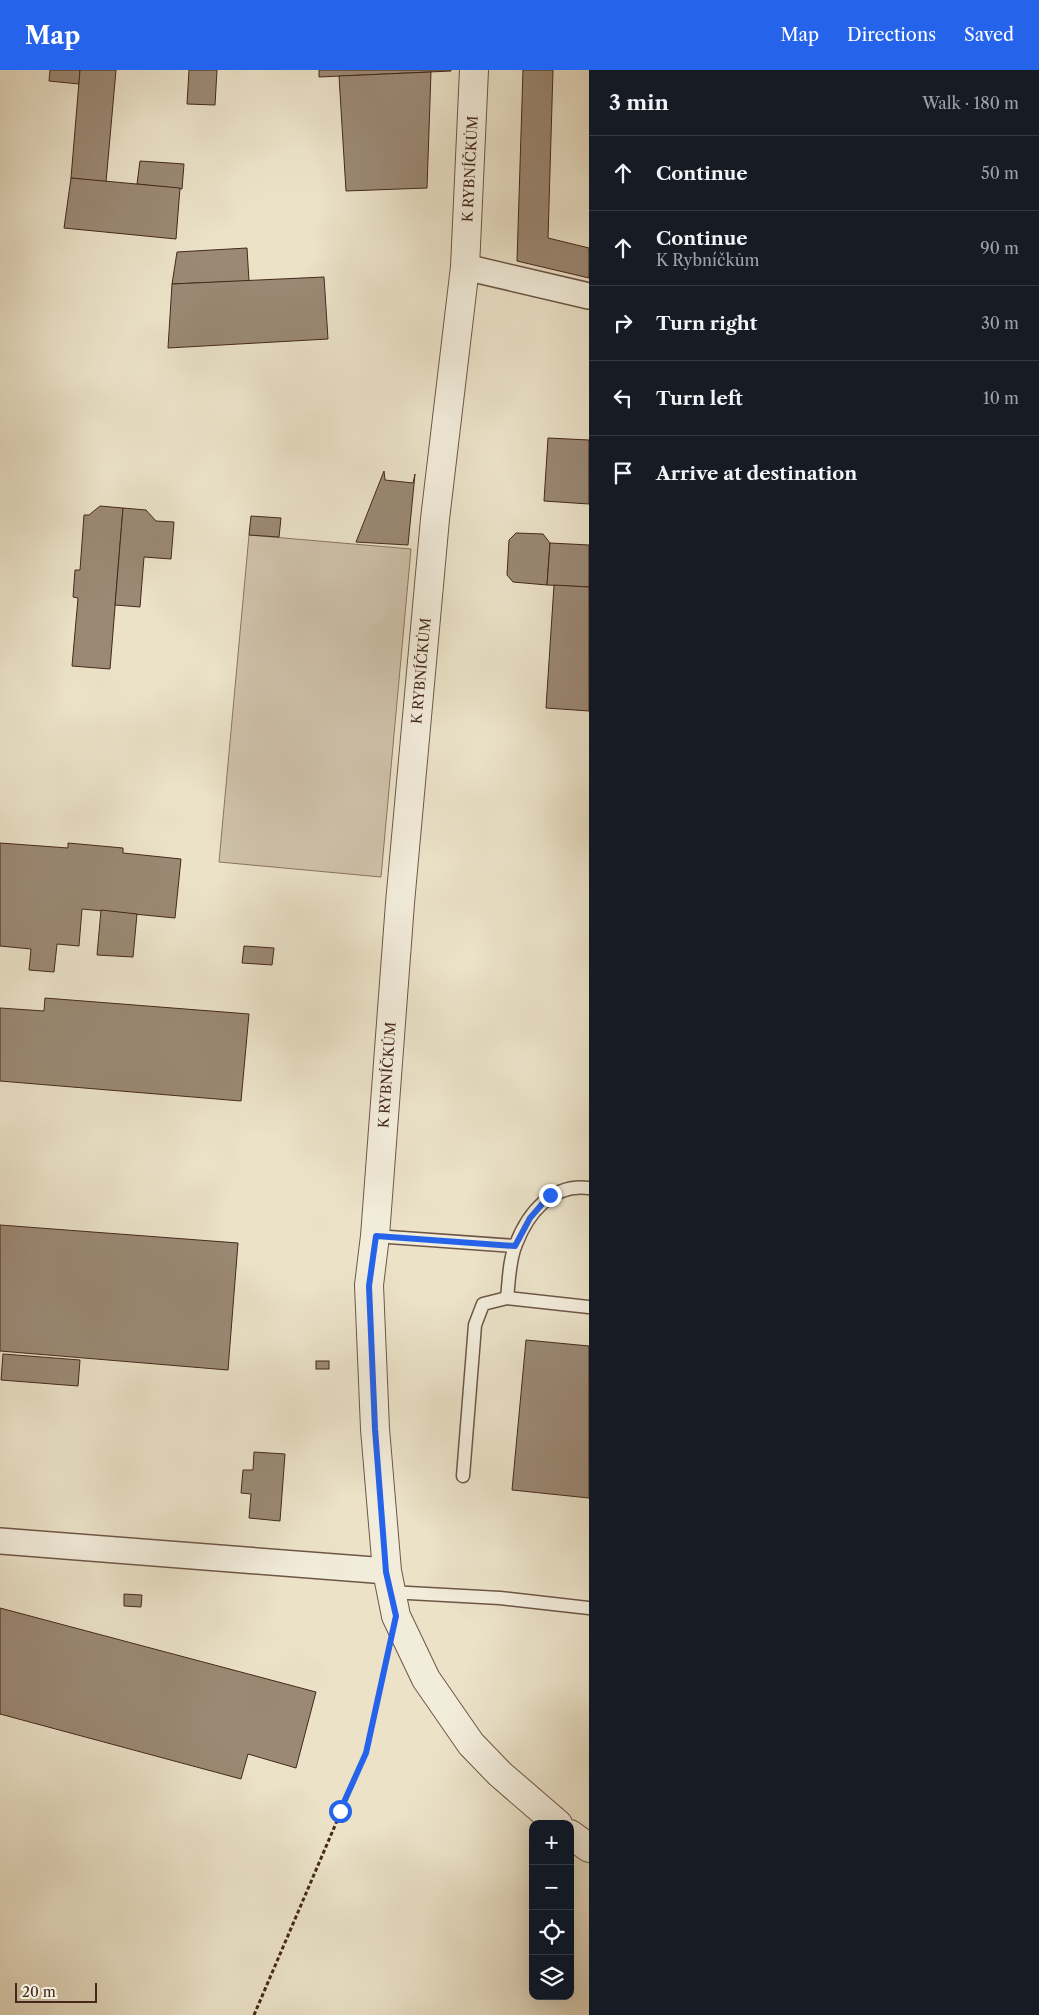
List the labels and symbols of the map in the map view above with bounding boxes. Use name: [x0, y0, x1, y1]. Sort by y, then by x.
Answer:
street label: K RYBNÍČKŮM: [457, 115, 482, 223]
street label: K RYBNÍČKŮM: [406, 617, 435, 725]
street label: K RYBNÍČKŮM: [373, 1021, 400, 1129]
route end: [539, 1184, 562, 1207]
route start: [329, 1800, 352, 1823]
scale bar: [15, 1980, 98, 2003]

